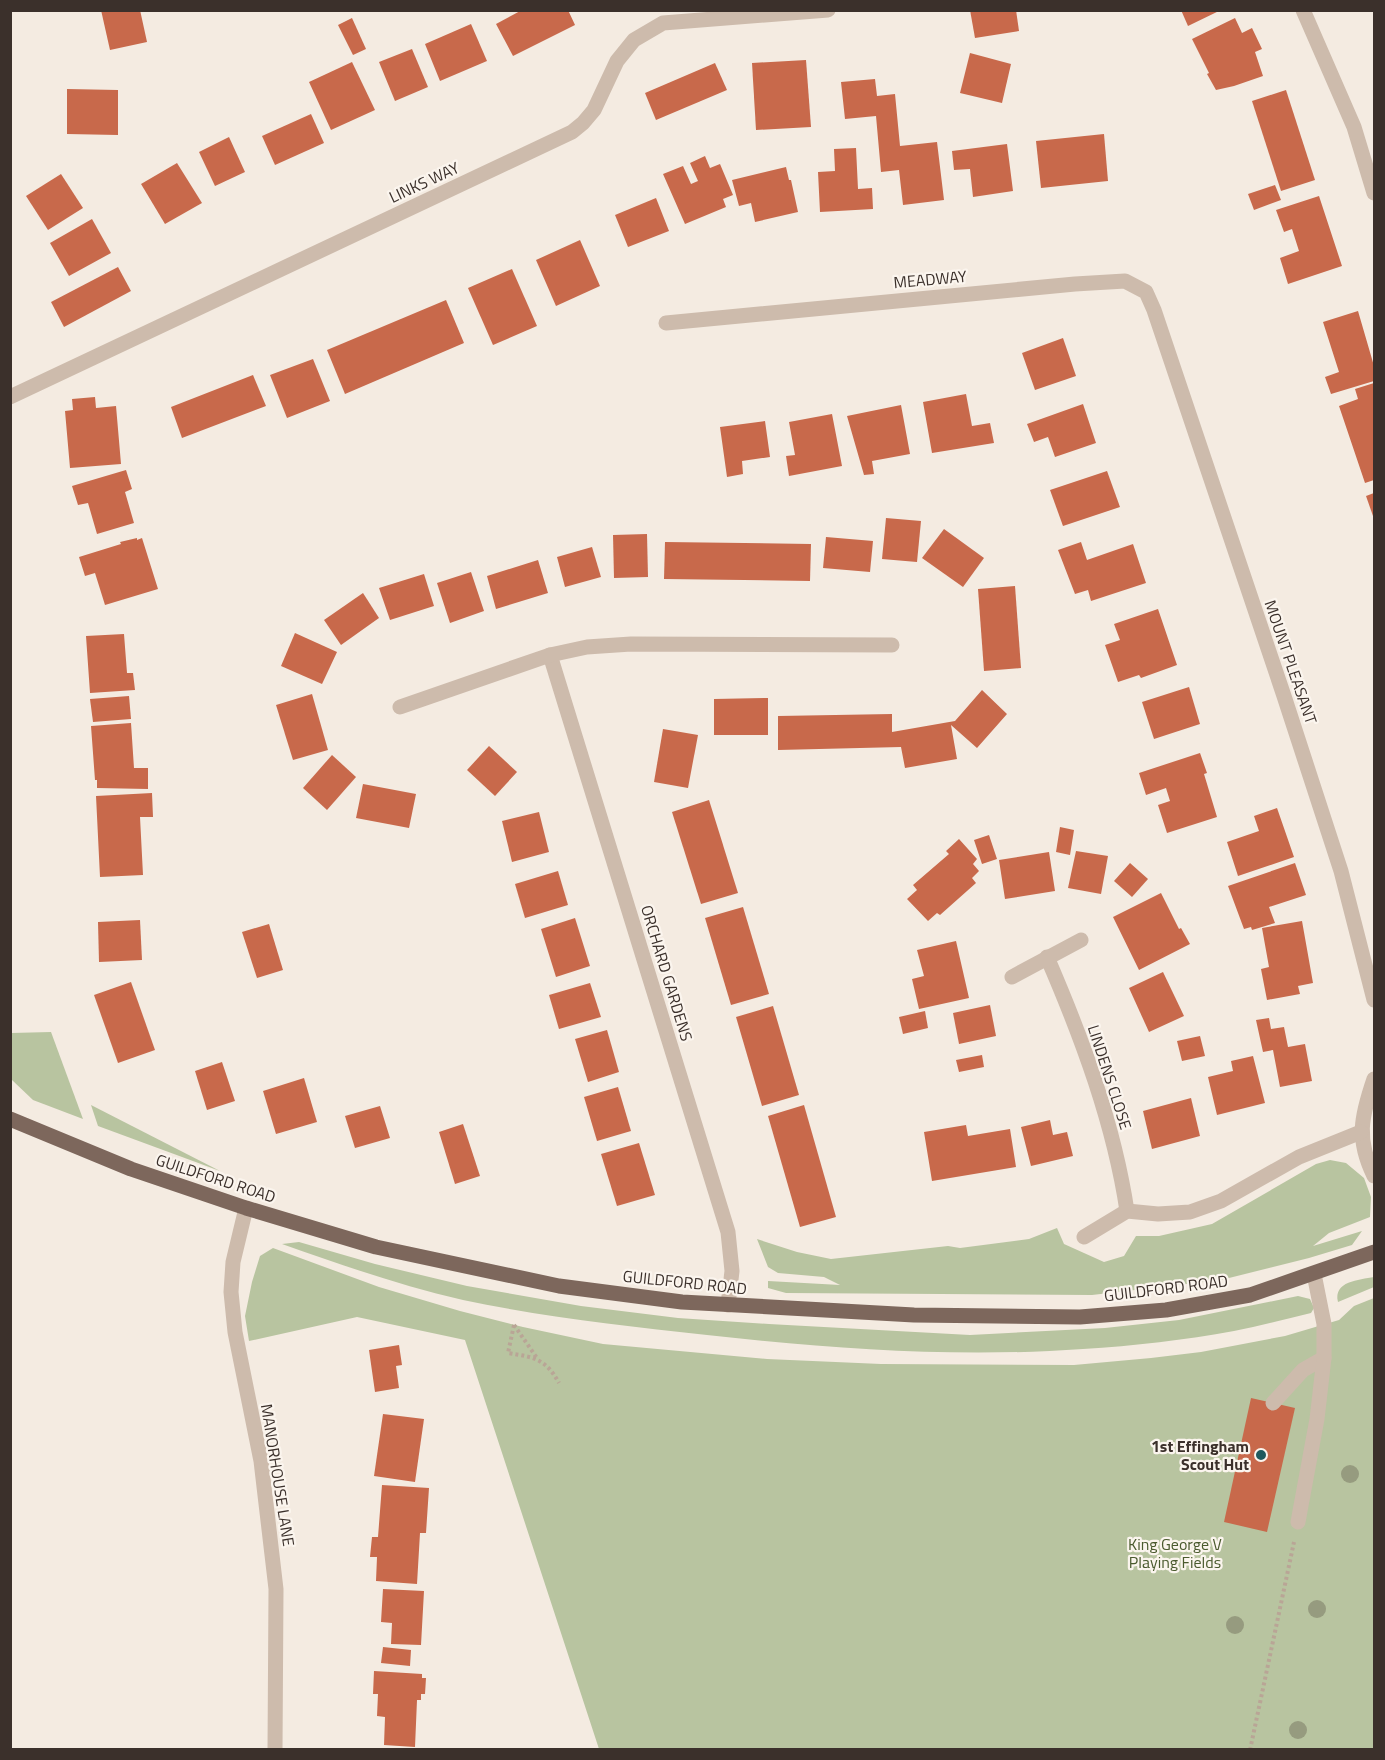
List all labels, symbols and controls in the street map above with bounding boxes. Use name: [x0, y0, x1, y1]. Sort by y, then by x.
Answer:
street label: LINKS WAY: [385, 155, 463, 209]
street label: MEADWAY: [892, 264, 968, 294]
street label: MOUNT PLEASANT: [1259, 597, 1324, 728]
street label: ORCHARD GARDENS: [635, 902, 699, 1044]
street label: LINDENS CLOSE: [1082, 1022, 1138, 1133]
street label: GUILDFORD ROAD: [153, 1147, 279, 1209]
street label: GUILDFORD ROAD: [622, 1264, 748, 1300]
street label: GUILDFORD ROAD: [1103, 1268, 1229, 1308]
street label: MANORHOUSE LANE: [255, 1402, 301, 1548]
place label: 1st Effingham Scout Hut: [1151, 1434, 1249, 1476]
marker: 1st Effingham Scout Hut: [1254, 1448, 1268, 1462]
park label: King George V Playing Fields: [1128, 1532, 1222, 1574]

